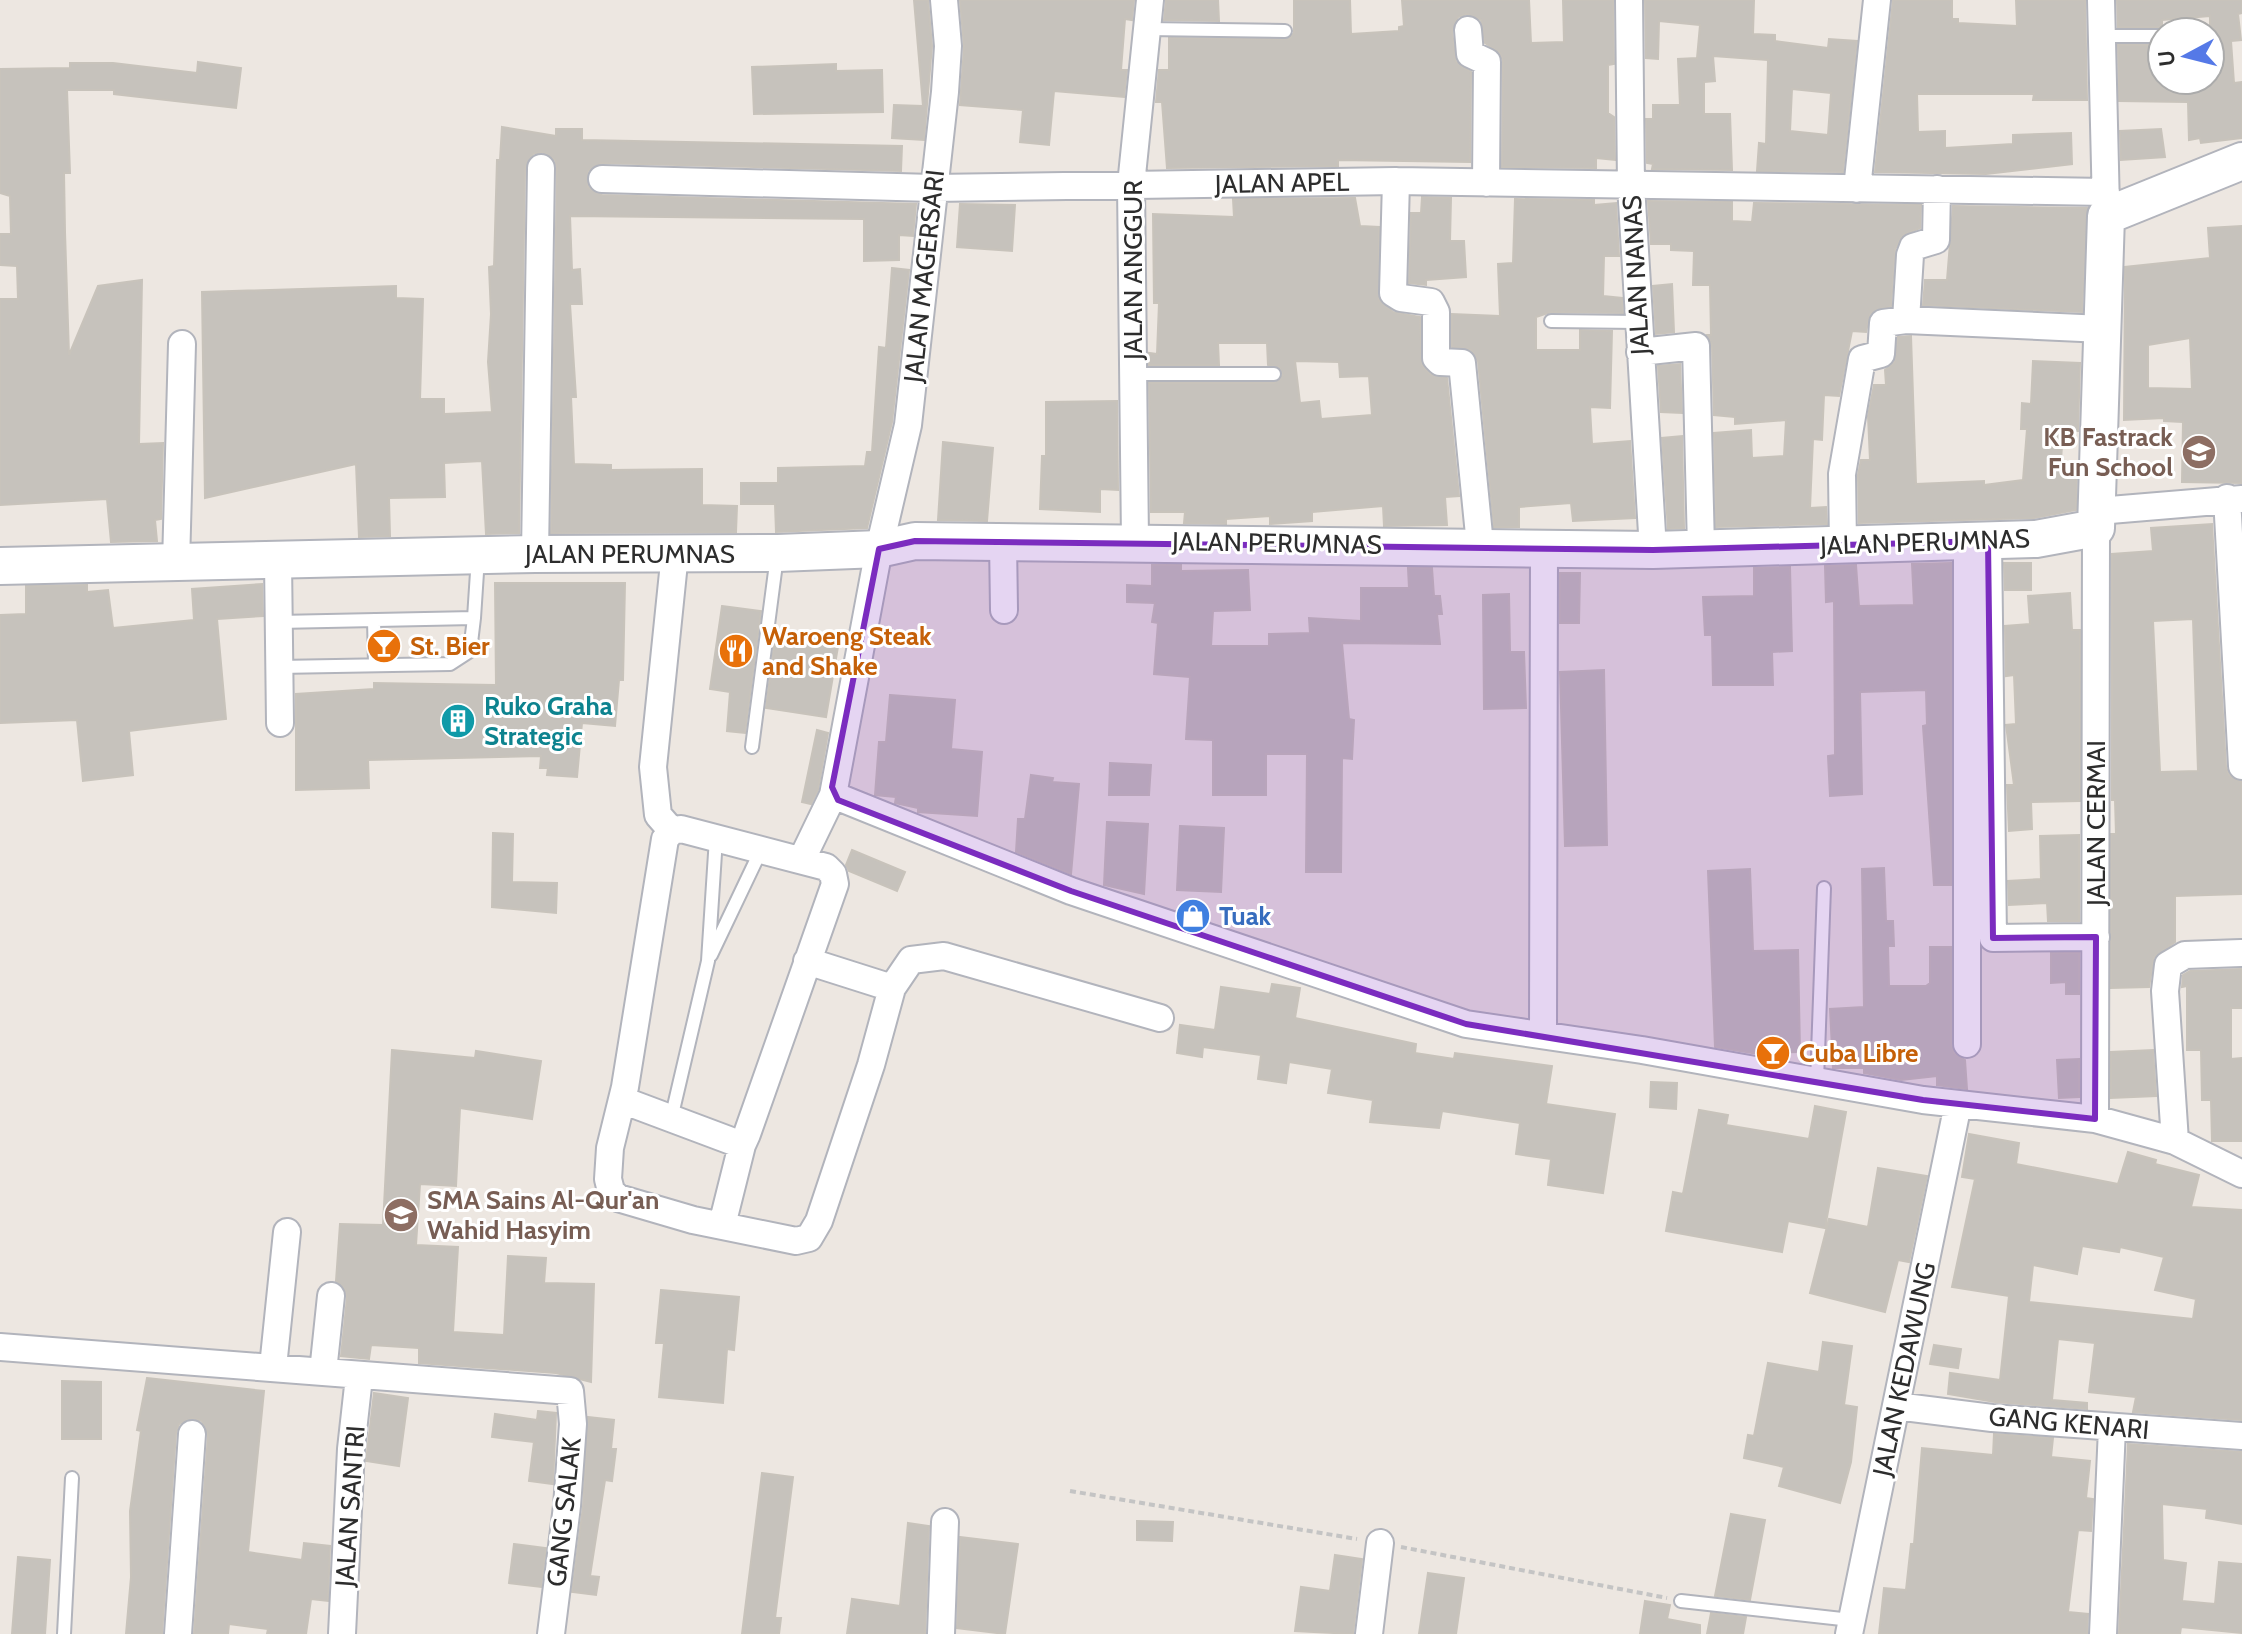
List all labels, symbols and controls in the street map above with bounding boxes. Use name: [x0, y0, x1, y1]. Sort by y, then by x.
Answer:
north arrow: [2146, 16, 2226, 96]
text: U: [2152, 49, 2181, 68]
street label: JALAN APEL: [1214, 166, 1349, 200]
street label: JALAN MAGERSARI: [897, 168, 951, 385]
street label: JALAN ANGGUR: [1117, 180, 1149, 361]
street label: JALAN NANAS: [1616, 194, 1656, 357]
place label: KB Fastrack Fun School: [2043, 421, 2173, 483]
school or university icon: KB Fastrack Fun School: [2180, 433, 2218, 471]
street label: JALAN PERUMNAS: [1819, 522, 2030, 562]
street label: JALAN PERUMNAS: [1171, 525, 1382, 561]
street label: JALAN PERUMNAS: [524, 538, 735, 570]
place label: Waroeng Steak and Shake: [762, 620, 932, 682]
bar icon: St. Bier: [365, 627, 403, 665]
place label: St. Bier: [410, 630, 490, 662]
restaurant icon: Waroeng Steak and Shake: [717, 632, 755, 670]
place label: Ruko Graha Strategic: [484, 690, 613, 752]
building icon: Ruko Graha Strategic: [439, 702, 477, 740]
street label: JALAN CERMAI: [2080, 740, 2112, 907]
shop icon: Tuak: [1174, 897, 1212, 935]
place label: Tuak: [1219, 900, 1272, 932]
bar icon: Cuba Libre: [1754, 1034, 1792, 1072]
place label: Cuba Libre: [1799, 1037, 1918, 1069]
place label: SMA Sains Al-Qur'an Wahid Hasyim: [427, 1184, 659, 1246]
school or university icon: SMA Sains Al-Qur'an Wahid Hasyim: [382, 1196, 420, 1234]
street label: JALAN KEDAWUNG: [1865, 1259, 1942, 1480]
street label: GANG KENARI: [1987, 1400, 2151, 1446]
street label: JALAN SANTRI: [328, 1424, 372, 1589]
street label: GANG SALAK: [540, 1435, 588, 1588]

